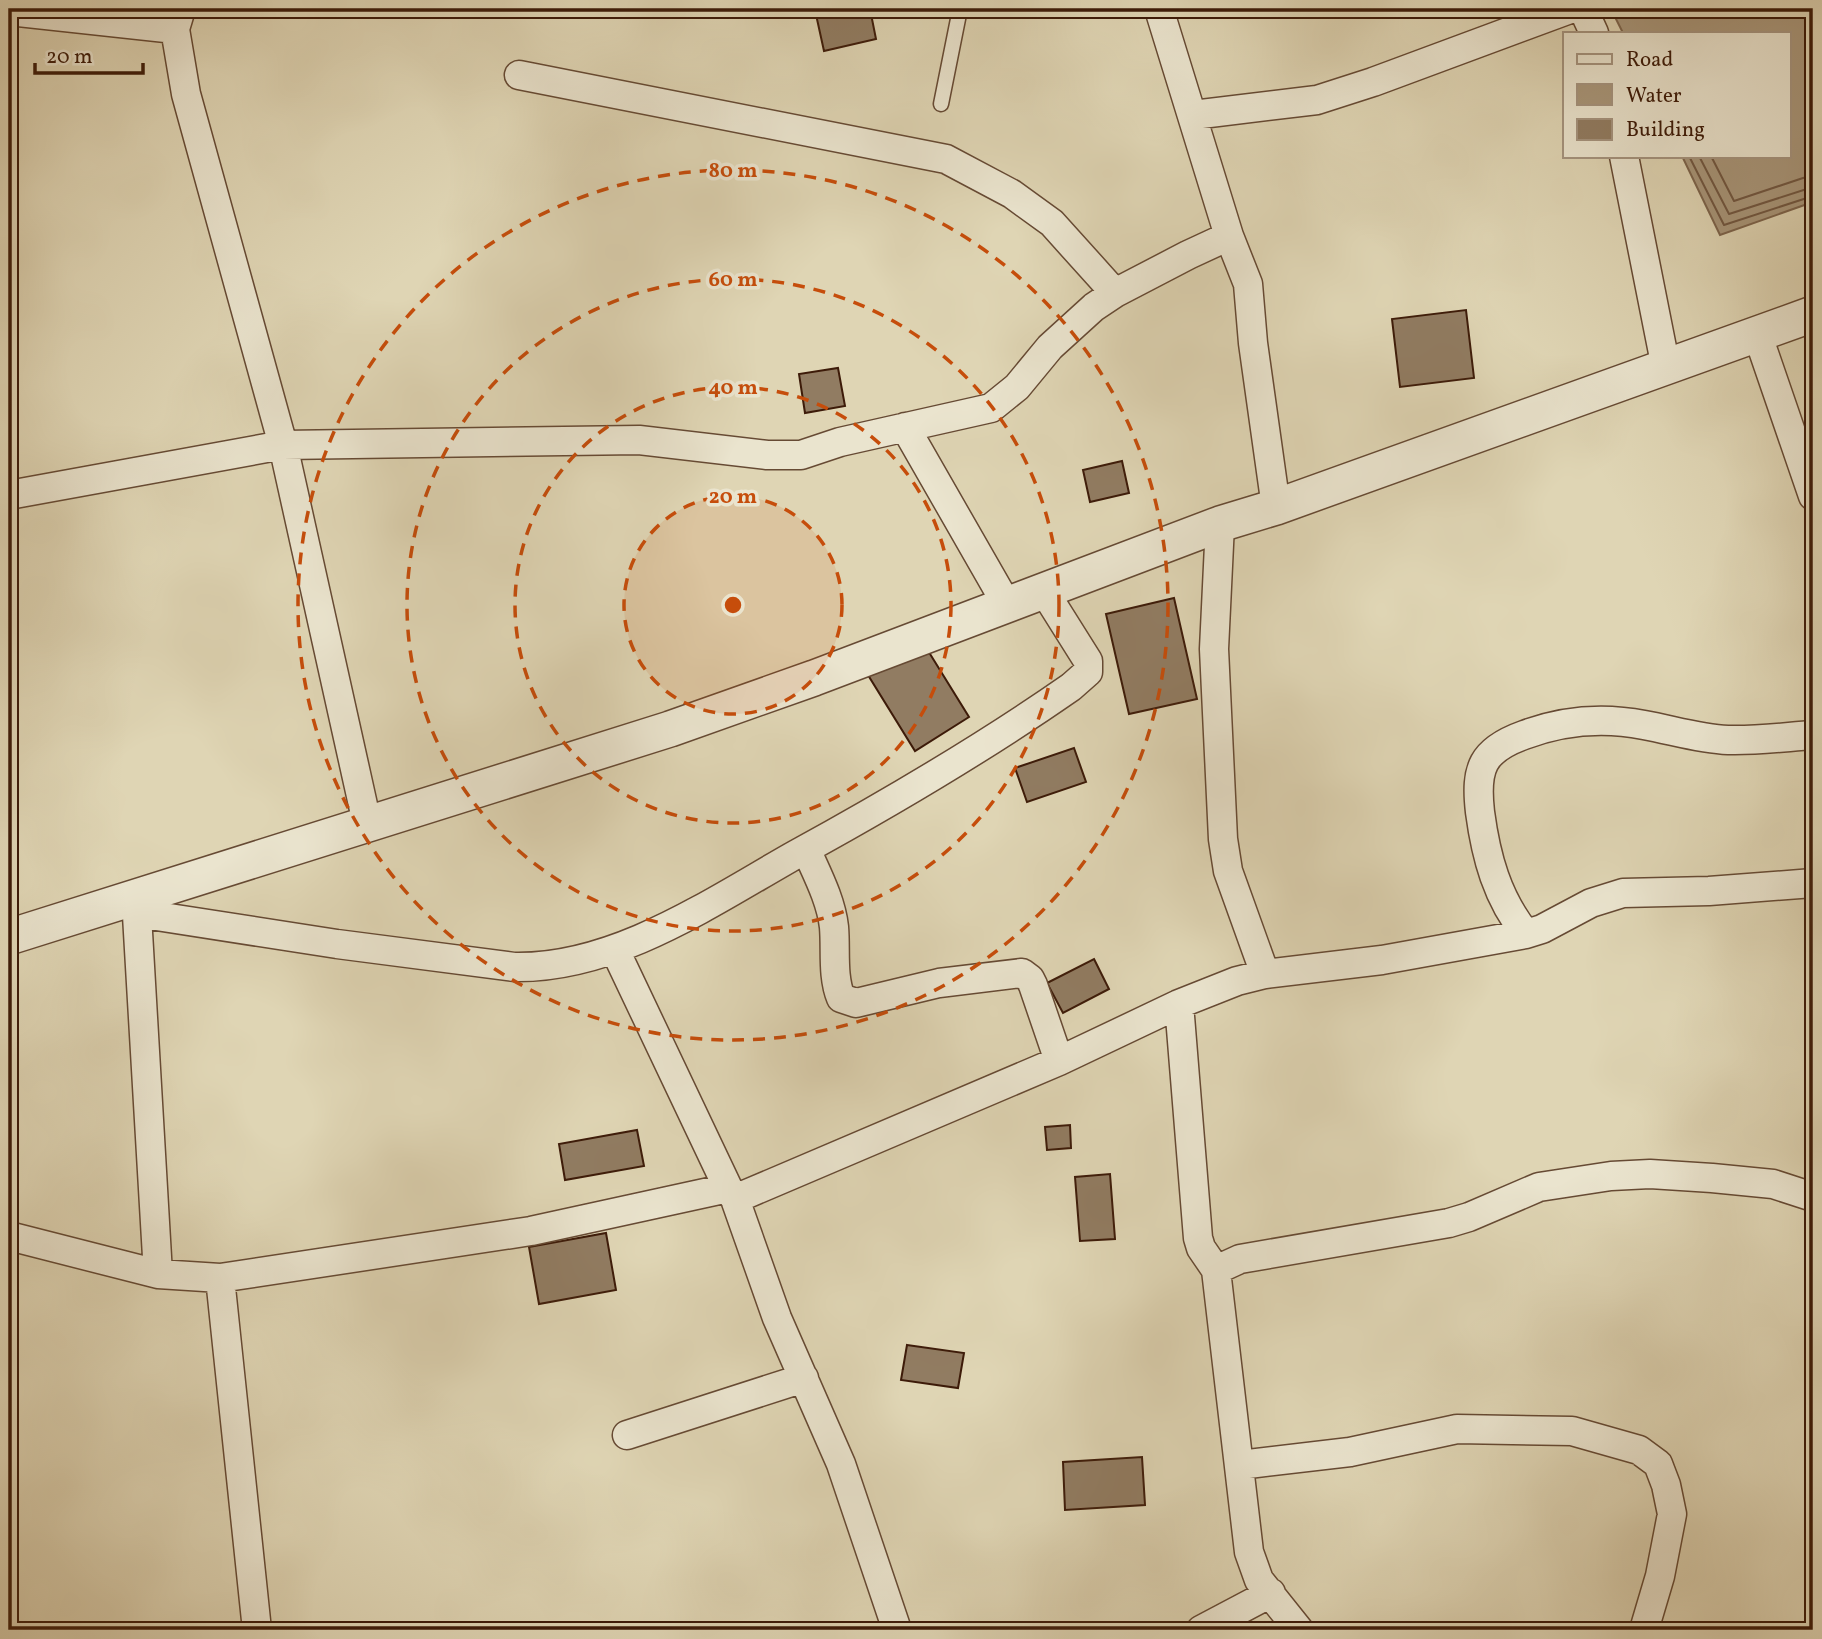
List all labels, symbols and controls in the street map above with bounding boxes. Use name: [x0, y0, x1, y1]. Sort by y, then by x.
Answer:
scale bar: [35, 32, 144, 76]
legend: [1563, 32, 1790, 158]
text: 20 m: [46, 43, 92, 72]
text: Road: [1626, 46, 1673, 75]
text: Water: [1626, 82, 1682, 111]
text: Building: [1626, 116, 1705, 145]
text: 80 m: [709, 157, 757, 186]
text: 60 m: [709, 266, 757, 295]
text: 40 m: [708, 374, 758, 403]
text: 20 m: [709, 483, 757, 512]
centre of rings: [721, 593, 745, 617]

